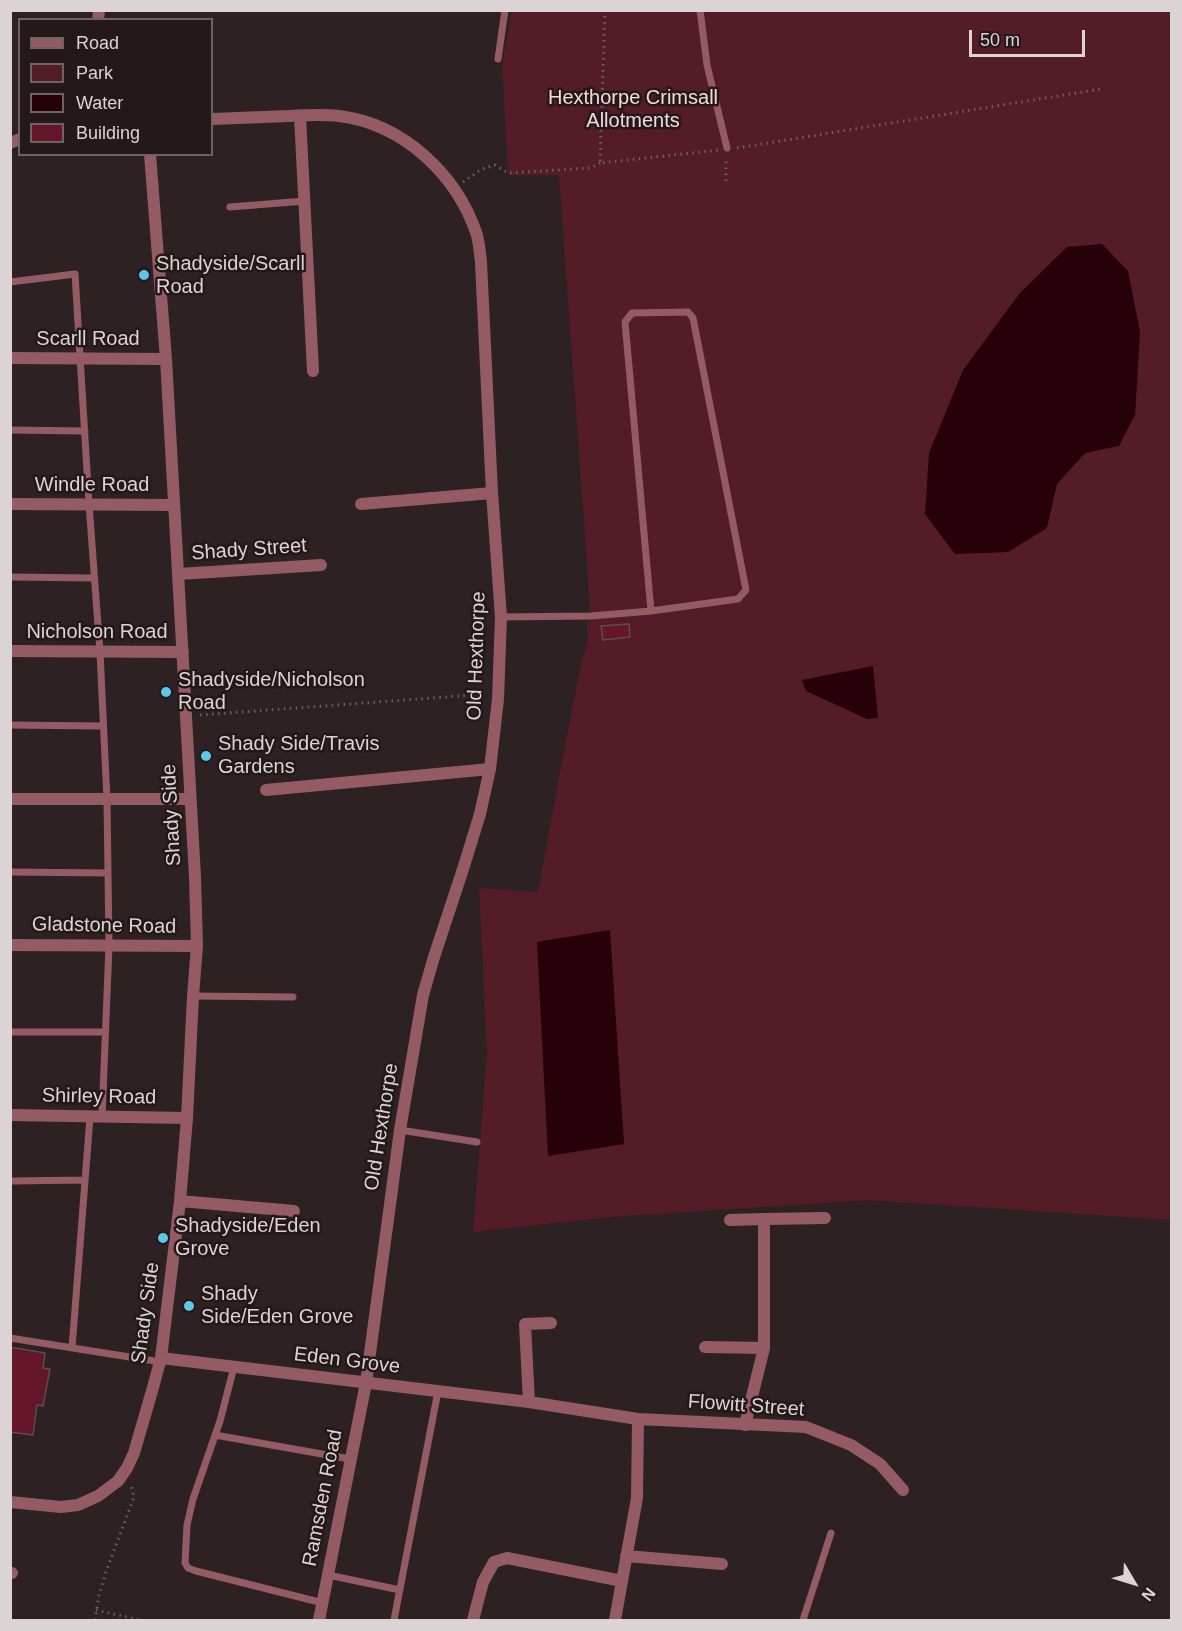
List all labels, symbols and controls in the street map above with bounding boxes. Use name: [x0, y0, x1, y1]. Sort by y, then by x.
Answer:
legend: [18, 18, 213, 156]
scale bar: [972, 18, 1088, 56]
text: 50 m: [980, 30, 1020, 50]
text: Road: [76, 33, 119, 53]
text: Park: [76, 63, 113, 83]
park label: Hexthorpe Crimsall Allotments: [548, 86, 718, 133]
text: Water: [76, 93, 123, 113]
text: Building: [76, 123, 140, 143]
place label: Shadyside/Scarll Road: [156, 252, 305, 299]
marker: Shadyside/Scarll Road: [137, 268, 151, 282]
street label: Scarll Road: [36, 327, 140, 351]
street label: Windle Road: [35, 473, 149, 497]
street label: Shady Street: [190, 534, 308, 566]
street label: Old Hexthorpe: [463, 591, 491, 721]
street label: Nicholson Road: [26, 620, 168, 644]
place label: Shadyside/Nicholson Road: [178, 668, 365, 715]
marker: Shadyside/Nicholson Road: [159, 685, 173, 699]
place label: Shady Side/Travis Gardens: [218, 732, 380, 779]
marker: Shady Side/Travis Gardens: [199, 749, 213, 763]
street label: Shady Side: [157, 763, 187, 867]
street label: Gladstone Road: [32, 913, 176, 939]
street label: Old Hexthorpe: [360, 1061, 404, 1193]
street label: Shirley Road: [42, 1084, 156, 1110]
place label: Shadyside/Eden Grove: [175, 1214, 321, 1261]
marker: Shadyside/Eden Grove: [156, 1231, 170, 1245]
street label: Shady Side: [127, 1261, 165, 1365]
place label: Shady Side/Eden Grove: [201, 1282, 353, 1329]
marker: Shady Side/Eden Grove: [182, 1299, 196, 1313]
street label: Eden Grove: [293, 1343, 401, 1379]
street label: Flowitt Street: [687, 1390, 805, 1422]
street label: Ramsden Road: [298, 1428, 348, 1568]
north arrow: [1104, 1553, 1164, 1613]
text: N: [1138, 1585, 1159, 1604]

